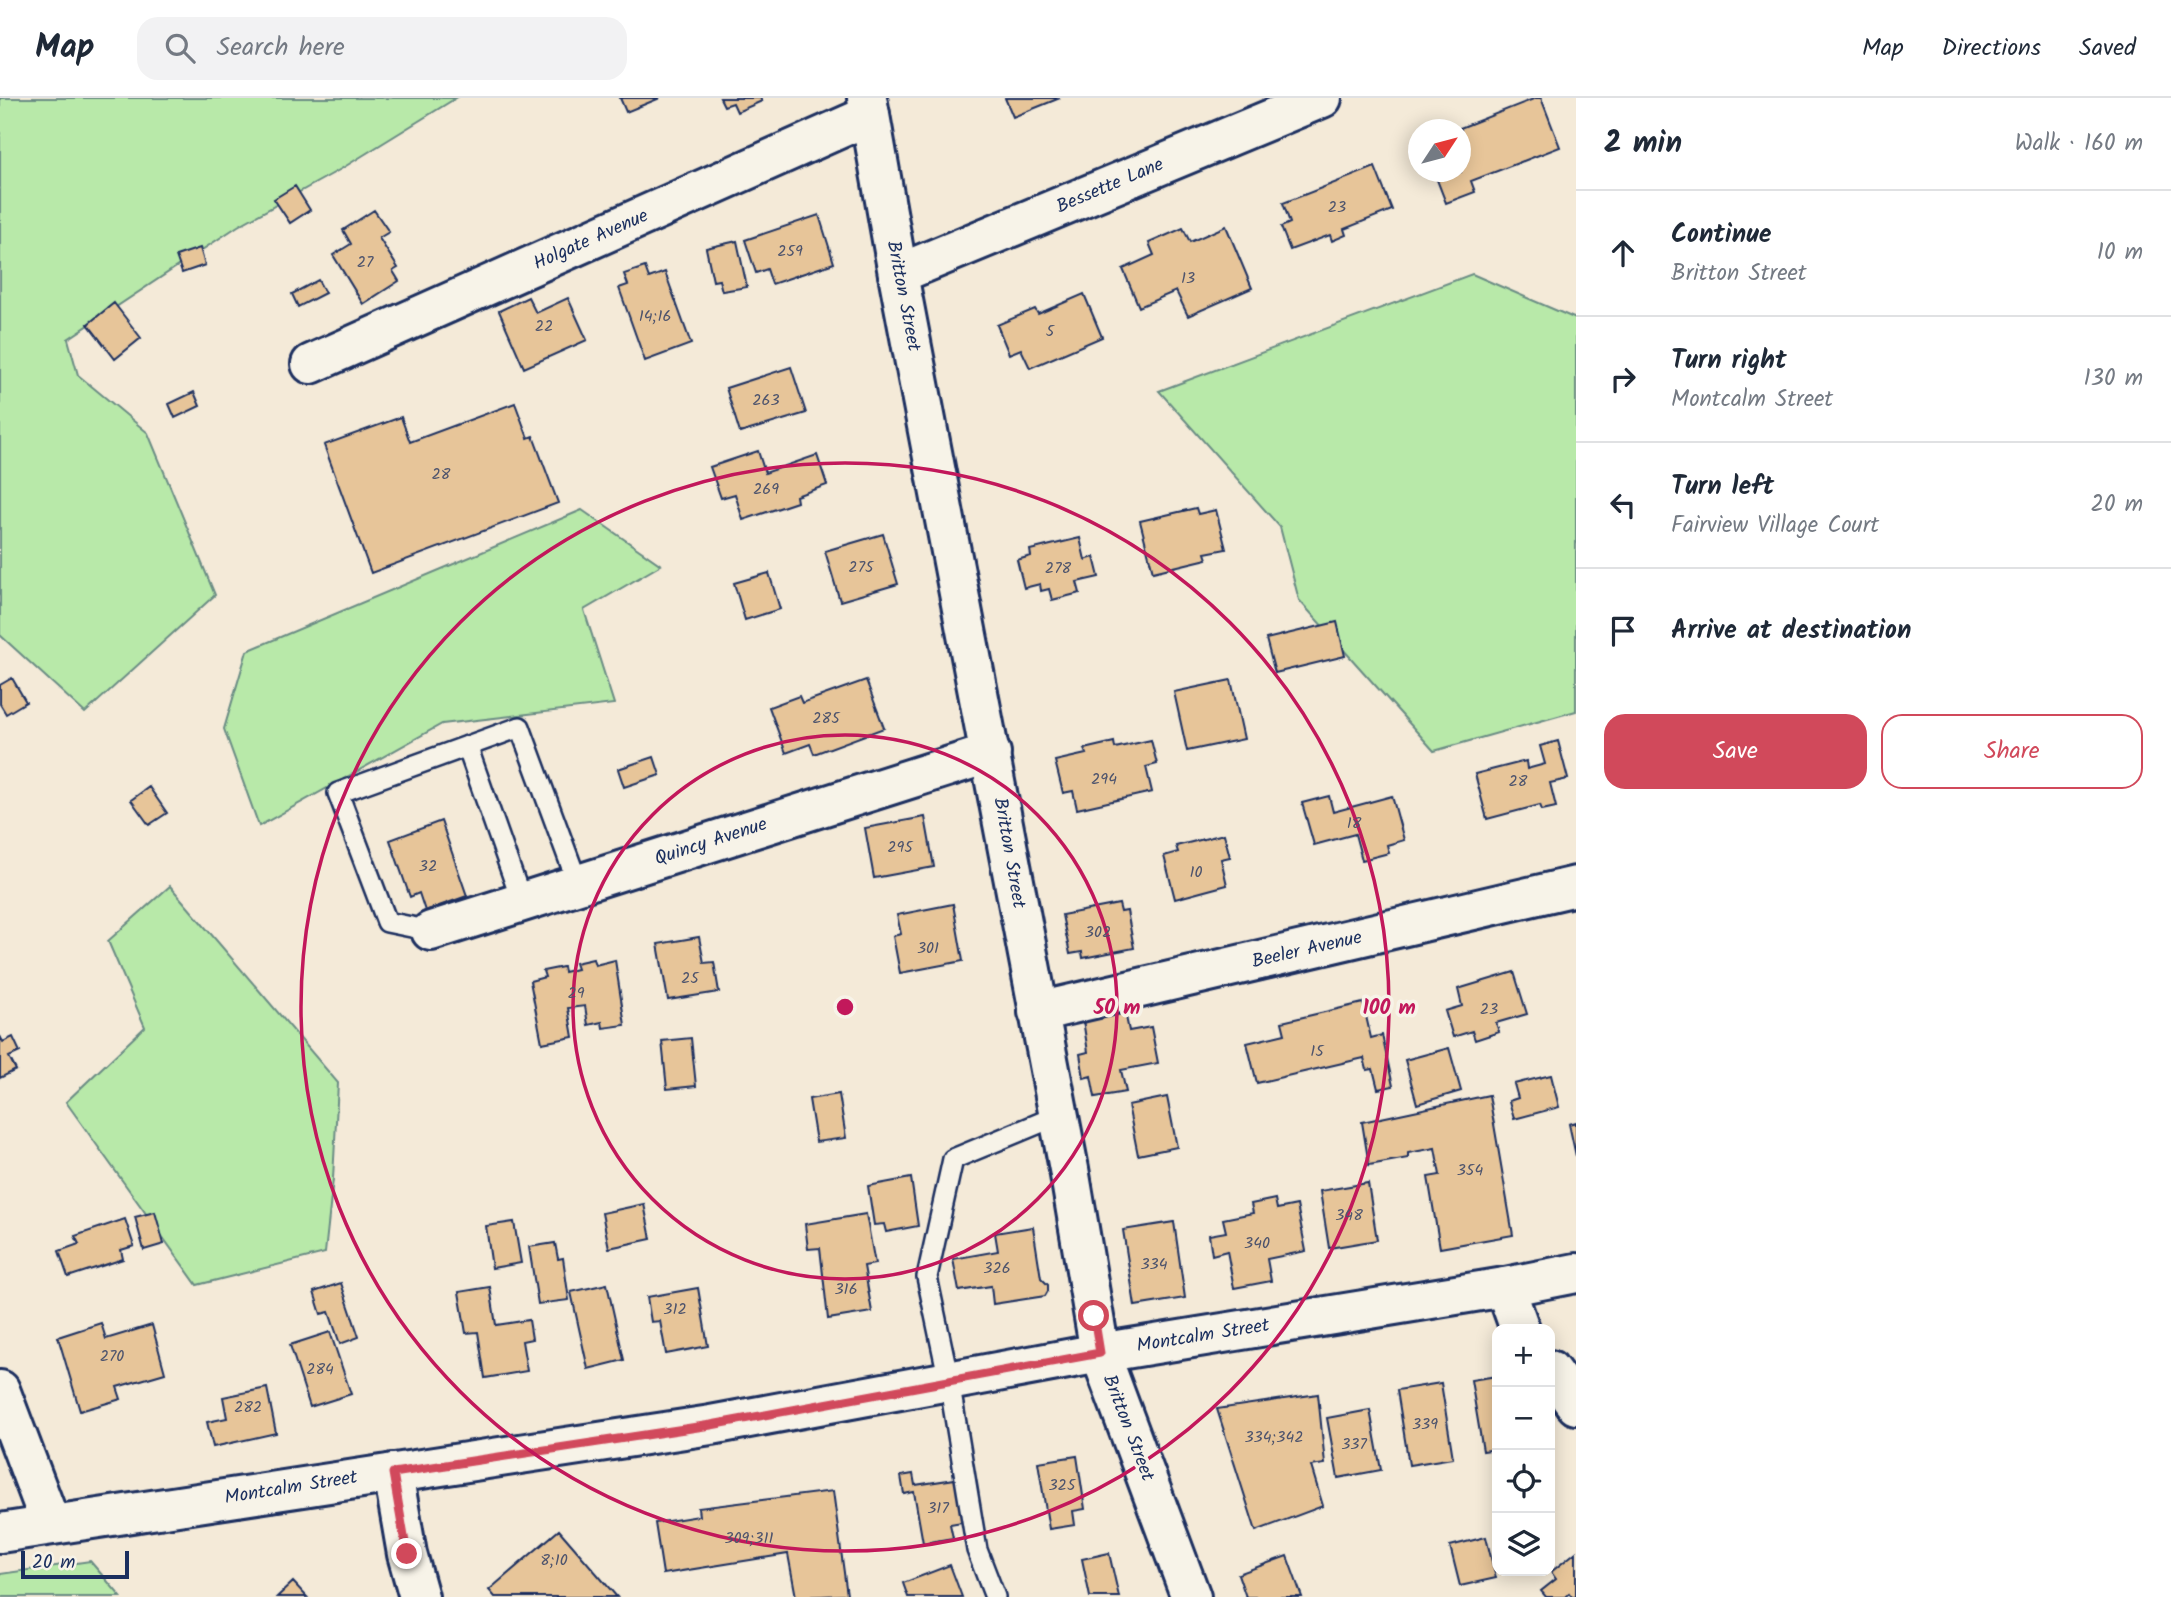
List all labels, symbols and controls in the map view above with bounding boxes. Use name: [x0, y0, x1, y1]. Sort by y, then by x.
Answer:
search box: [137, 17, 627, 80]
text: Map: [35, 22, 95, 75]
text: Search here: [217, 27, 345, 69]
icon: search: [161, 29, 199, 67]
text: Map: [1862, 29, 1904, 68]
text: Directions: [1942, 29, 2041, 68]
text: Saved: [2079, 29, 2136, 68]
north arrow: [1408, 119, 1471, 182]
text: 2 min: [1604, 120, 1682, 168]
text: Walk · 160 m: [2015, 126, 2143, 162]
street label: Bessette Lane: [1052, 150, 1169, 222]
house number: 23: [1328, 195, 1346, 220]
street label: Holgate Avenue: [529, 201, 654, 279]
text: Continue: [1671, 214, 1772, 256]
icon: ahead: [1604, 234, 1642, 272]
text: 10 m: [2097, 235, 2143, 271]
street label: Britton Street: [878, 238, 929, 355]
house number: 259: [777, 239, 803, 264]
house number: 27: [357, 250, 374, 275]
text: Britton Street: [1671, 256, 1807, 292]
house number: 13: [1181, 266, 1195, 291]
house number: 14;16: [639, 304, 671, 329]
house number: 22: [535, 314, 553, 339]
house number: 5: [1046, 319, 1056, 344]
text: Turn right: [1671, 340, 1787, 382]
icon: right: [1604, 360, 1642, 398]
text: 130 m: [2084, 361, 2143, 397]
text: Montcalm Street: [1671, 382, 1833, 418]
house number: 263: [752, 388, 780, 413]
house number: 28: [432, 462, 451, 487]
text: Turn left: [1671, 466, 1774, 508]
house number: 269: [753, 477, 779, 502]
icon: left: [1604, 486, 1642, 524]
text: 20 m: [2091, 487, 2143, 523]
text: Fairview Village Court: [1671, 508, 1879, 544]
house number: 275: [848, 555, 875, 580]
house number: 278: [1045, 556, 1072, 581]
text: Arrive at destination: [1671, 610, 1911, 652]
icon: arrive: [1604, 612, 1642, 650]
house number: 285: [812, 706, 841, 731]
button: Save: [1604, 714, 1867, 789]
button: Share: [1881, 714, 2143, 789]
house number: 294: [1091, 767, 1117, 792]
house number: 28: [1509, 769, 1528, 794]
street label: Britton Street: [984, 795, 1034, 911]
street label: Quincy Avenue: [651, 810, 772, 874]
house number: 18: [1347, 811, 1362, 836]
house number: 295: [887, 835, 914, 860]
house number: 32: [419, 854, 437, 879]
house number: 10: [1189, 860, 1203, 885]
house number: 302: [1085, 920, 1111, 945]
street label: Beeler Avenue: [1249, 923, 1365, 977]
house number: 301: [917, 936, 939, 961]
house number: 25: [681, 966, 700, 991]
house number: 29: [567, 981, 585, 1006]
text: 50 m: [1093, 992, 1140, 1025]
text: 100 m: [1362, 992, 1416, 1025]
centre of rings: [833, 995, 857, 1019]
house number: 23: [1480, 997, 1498, 1022]
house number: 15: [1310, 1039, 1325, 1064]
house number: 354: [1457, 1158, 1483, 1183]
house number: 348: [1335, 1203, 1363, 1228]
house number: 340: [1244, 1231, 1270, 1256]
house number: 334: [1140, 1252, 1168, 1277]
house number: 326: [983, 1256, 1011, 1281]
house number: 316: [834, 1277, 858, 1302]
house number: 312: [663, 1297, 687, 1322]
route start: [1078, 1300, 1109, 1331]
street label: Montcalm Street: [1134, 1311, 1272, 1361]
map controls: [1492, 1324, 1555, 1576]
button: +: [1492, 1324, 1555, 1387]
house number: 270: [100, 1344, 124, 1369]
house number: 284: [306, 1357, 334, 1382]
street label: Britton Street: [1094, 1370, 1162, 1486]
button: −: [1492, 1387, 1555, 1450]
house number: 282: [234, 1395, 262, 1420]
house number: 339: [1412, 1412, 1438, 1437]
house number: 334;342: [1244, 1425, 1304, 1450]
house number: 337: [1341, 1432, 1367, 1457]
button: locate: [1492, 1450, 1555, 1513]
street label: Montcalm Street: [222, 1463, 360, 1513]
house number: 325: [1048, 1473, 1077, 1498]
house number: 317: [927, 1496, 949, 1521]
button: layers: [1492, 1513, 1555, 1576]
house number: 309;311: [724, 1526, 774, 1551]
route end: [391, 1538, 422, 1569]
scale bar: [21, 1548, 130, 1580]
text: 20 m: [32, 1548, 75, 1578]
house number: 8;10: [540, 1548, 568, 1573]

